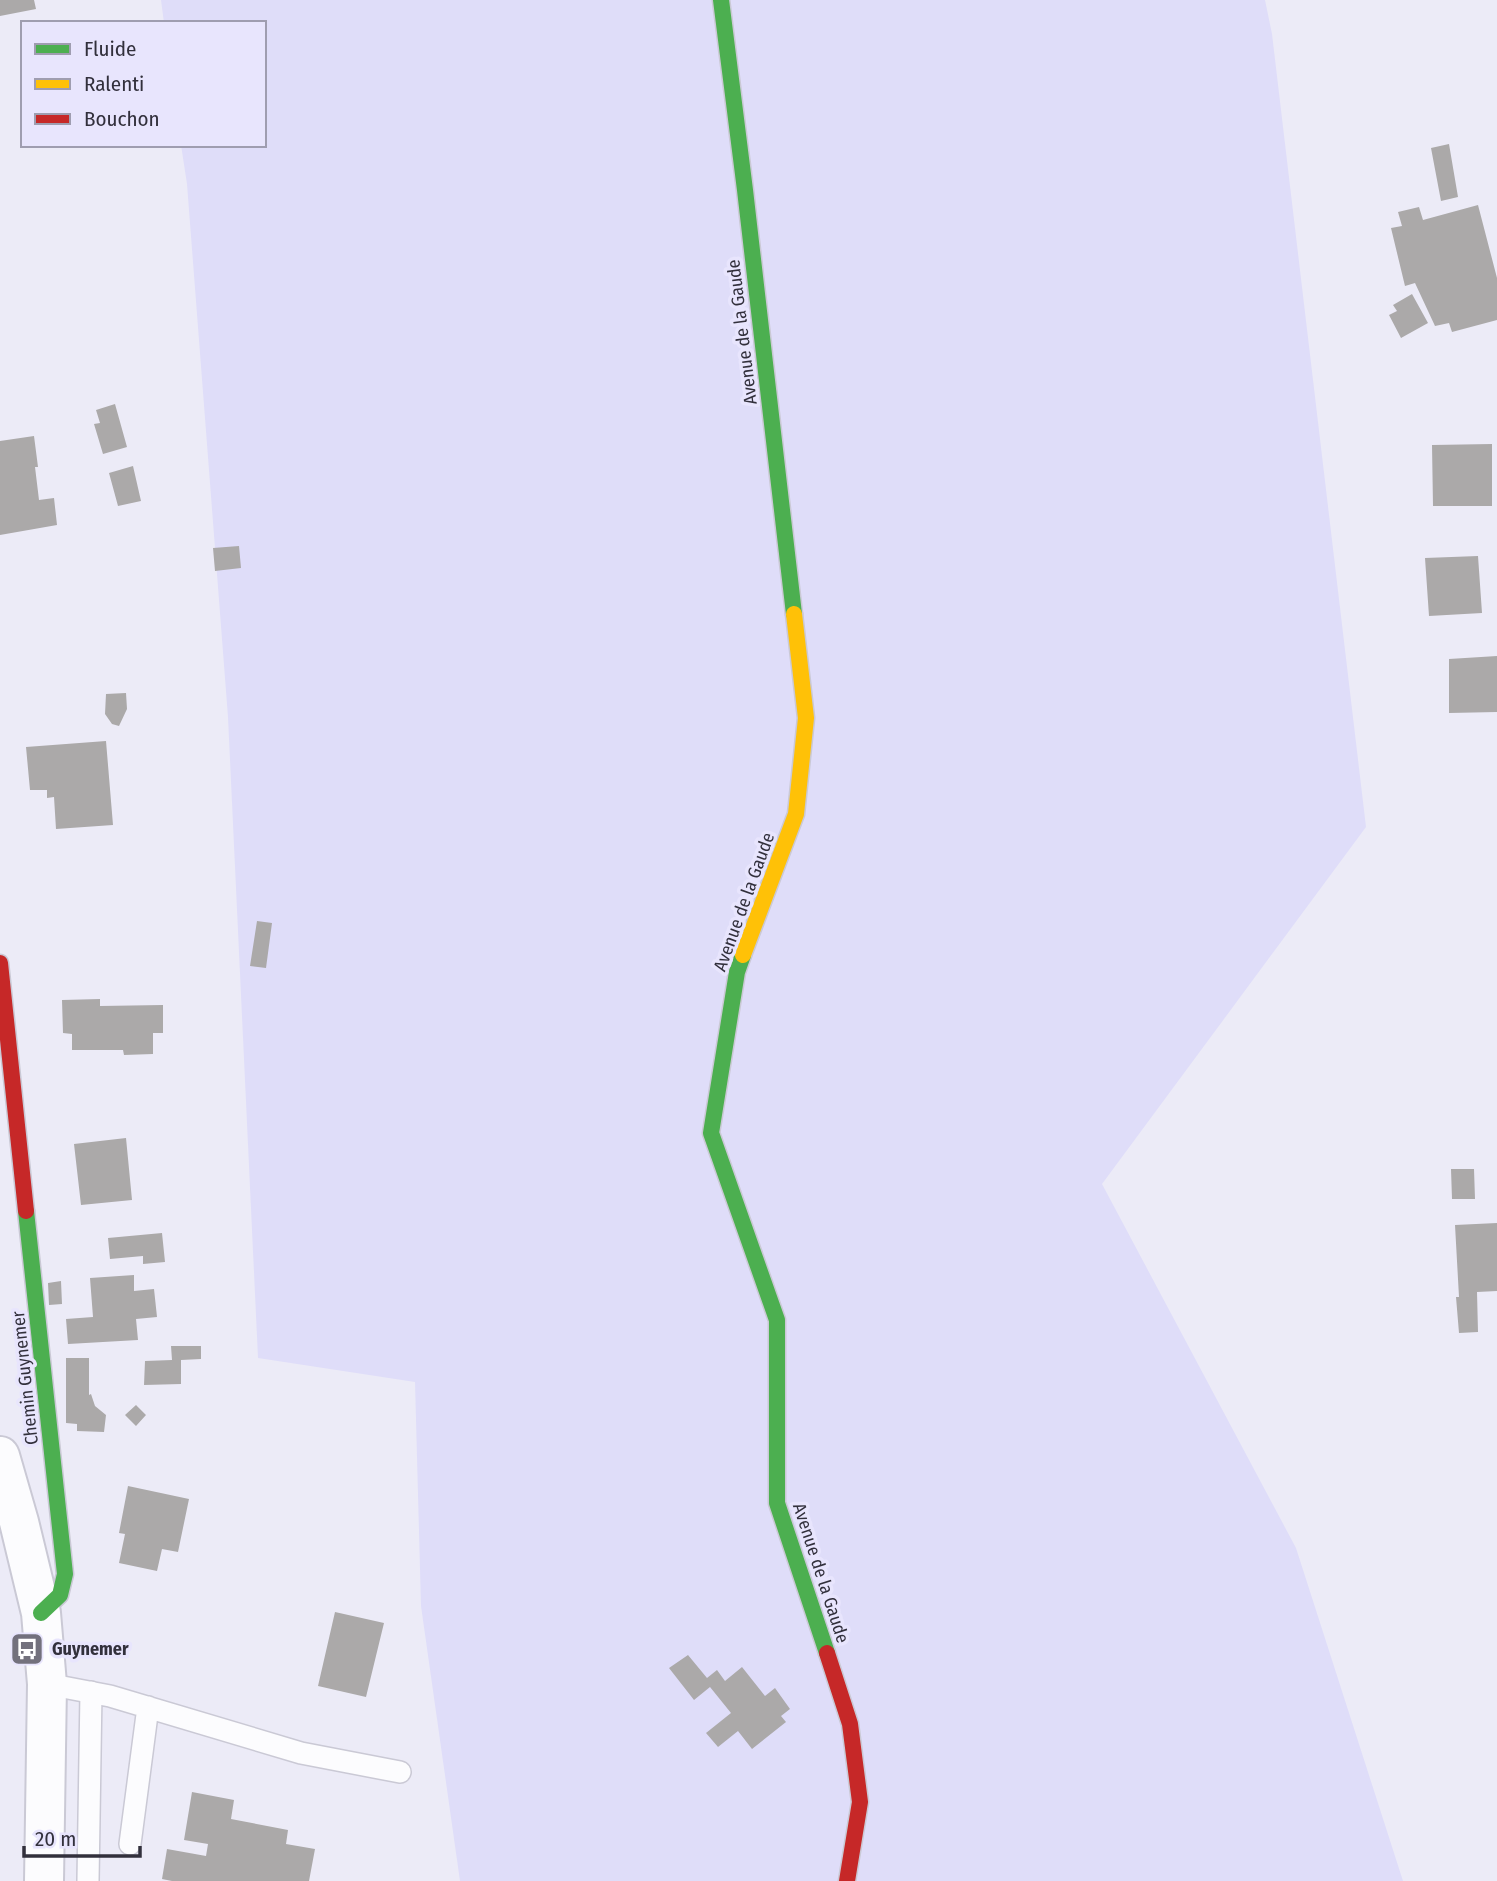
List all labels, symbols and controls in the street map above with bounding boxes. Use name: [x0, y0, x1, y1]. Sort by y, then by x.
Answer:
legend: [21, 21, 266, 147]
text: Fluide: [84, 36, 136, 62]
text: Ralenti: [84, 71, 144, 97]
text: Bouchon: [84, 106, 160, 132]
street label: Avenue de la Gaude: [722, 258, 762, 406]
street label: Avenue de la Gaude: [709, 830, 779, 974]
street label: Chemin Guynemer: [7, 1309, 43, 1446]
street label: Avenue de la Gaude: [788, 1500, 854, 1646]
bus stop icon: Guynemer: [8, 1630, 46, 1668]
place label: Guynemer: [52, 1638, 129, 1660]
scale bar: [24, 1814, 140, 1858]
text: 20 m: [35, 1826, 76, 1852]

